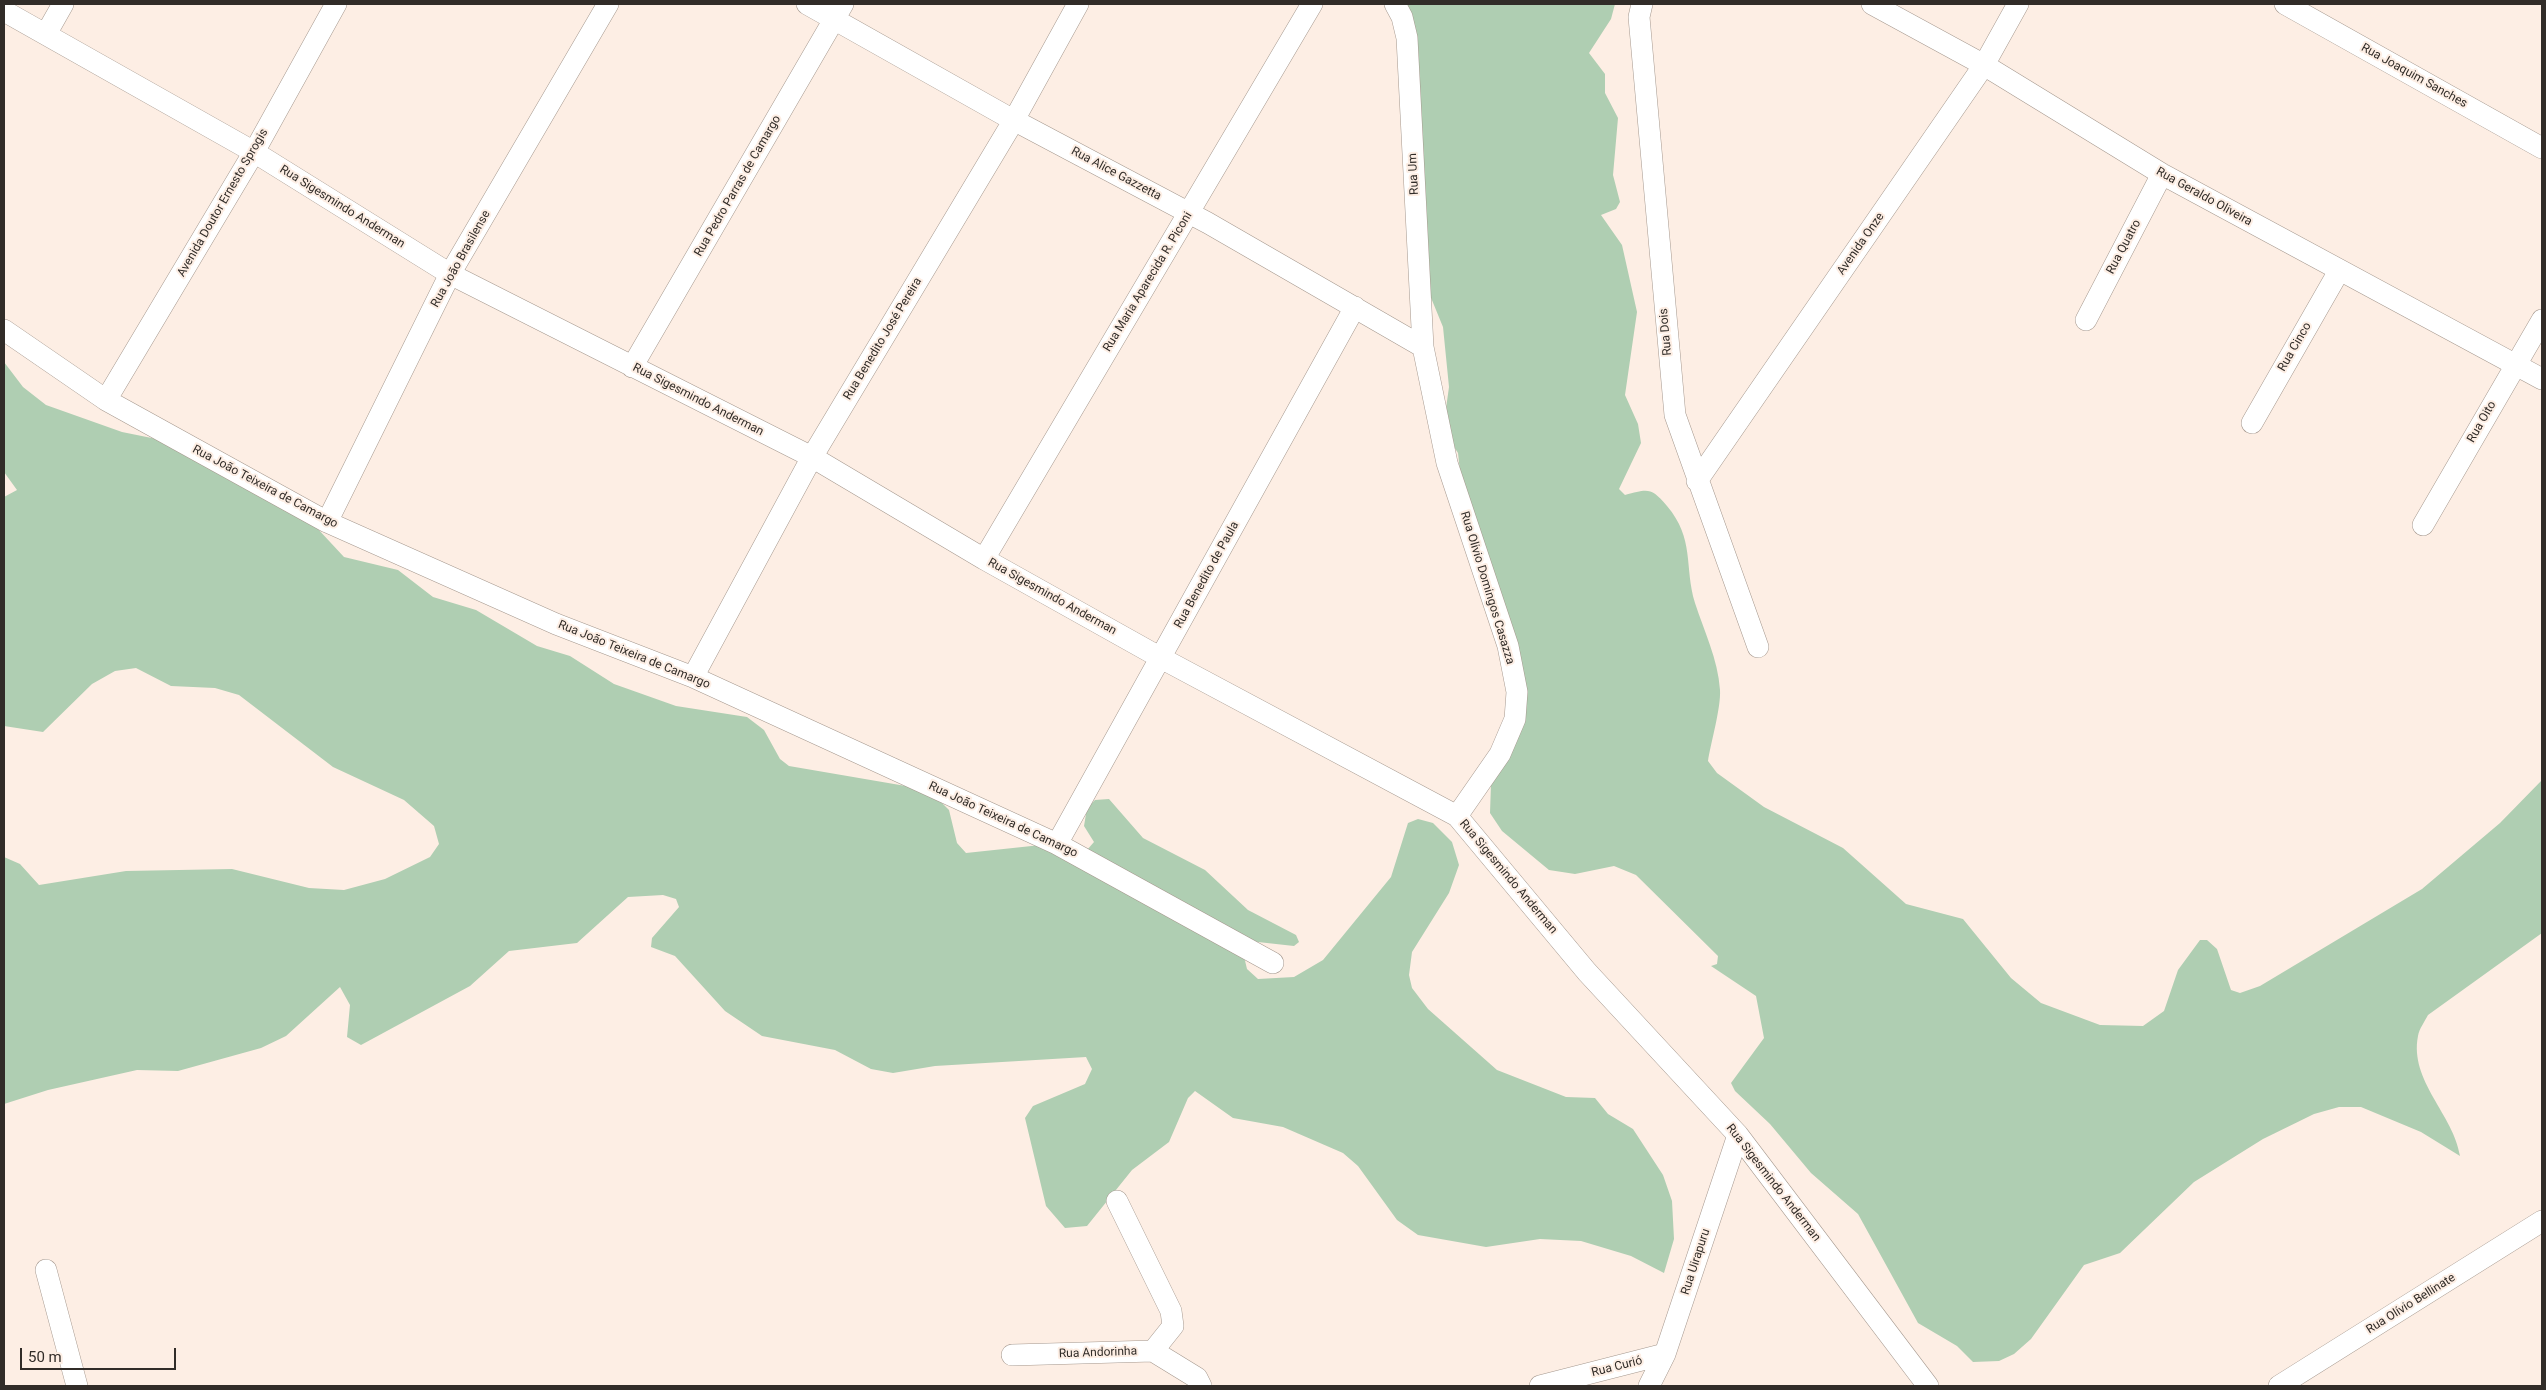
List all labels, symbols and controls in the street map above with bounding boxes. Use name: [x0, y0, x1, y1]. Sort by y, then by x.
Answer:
street label: Rua Joaquim Sanches: [2358, 41, 2470, 111]
street label: Rua Pedro Parras de Camargo: [692, 113, 784, 259]
street label: Avenida Doutor Ernesto Sprogis: [175, 126, 271, 280]
street label: Rua Alice Gazzetta: [1068, 144, 1164, 204]
street label: Rua Um: [1406, 153, 1422, 195]
street label: Rua Sigesmindo Anderman: [277, 163, 407, 251]
street label: Rua Geraldo Oliveira: [2154, 165, 2254, 229]
street label: Rua João Brasilense: [428, 208, 494, 310]
street label: Rua Maria Aparecida R. Piconi: [1100, 209, 1196, 355]
street label: Avenida Onze: [1834, 210, 1888, 278]
street label: Rua Quatro: [2104, 217, 2144, 277]
street label: Rua Benedito José Pereira: [841, 275, 925, 403]
street label: Rua Dois: [1657, 308, 1675, 356]
street label: Rua Cinco: [2275, 320, 2315, 374]
street label: Rua Sigesmindo Anderman: [630, 361, 766, 439]
street label: Rua Oito: [2464, 399, 2500, 445]
street label: Rua João Teixeira de Camargo: [190, 442, 340, 532]
street label: Rua Olivio Domingos Casazza: [1457, 510, 1517, 666]
street label: Rua Benedito de Paula: [1172, 519, 1242, 631]
street label: Rua Sigesmindo Anderman: [985, 556, 1119, 638]
street label: Rua João Teixeira de Camargo: [556, 618, 712, 692]
street label: Rua João Teixeira de Camargo: [926, 779, 1080, 861]
street label: Rua Sigesmindo Anderman: [1456, 817, 1560, 937]
street label: Rua Sigesmindo Anderman: [1723, 1122, 1823, 1244]
street label: Rua Uirapuru: [1679, 1227, 1713, 1297]
street label: Rua Olívio Bellinate: [2364, 1271, 2458, 1337]
scale bar: [22, 1338, 179, 1370]
street label: Rua Andorinha: [1059, 1344, 1137, 1362]
text: 50 m: [28, 1348, 62, 1366]
street label: Rua Curió: [1590, 1354, 1644, 1380]

